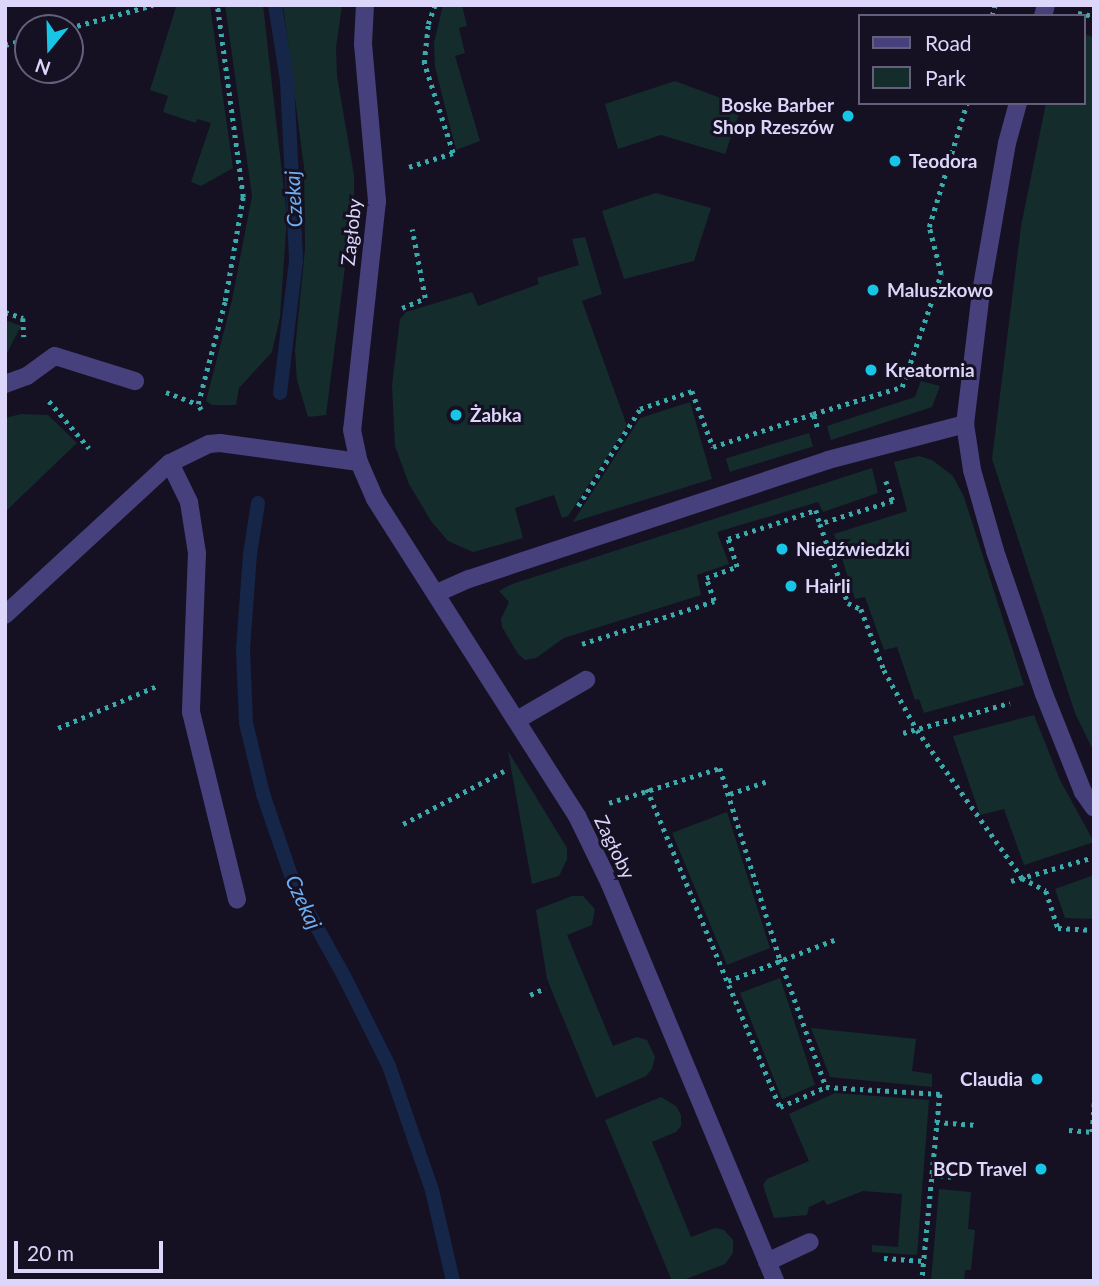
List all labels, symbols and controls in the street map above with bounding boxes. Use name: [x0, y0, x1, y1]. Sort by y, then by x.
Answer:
north arrow: [14, 14, 84, 84]
legend: [858, 14, 1085, 105]
text: Road: [925, 30, 972, 55]
text: N: [32, 54, 53, 81]
text: Park: [925, 65, 966, 90]
place label: Boske Barber Shop Rzeszów: [713, 94, 834, 138]
marker: Boske Barber Shop Rzeszów: [840, 108, 856, 124]
place label: Teodora: [909, 150, 977, 172]
marker: Teodora: [887, 153, 903, 169]
water label: Czekaj: [279, 170, 307, 228]
street label: Zagłoby: [336, 197, 366, 267]
place label: Maluszkowo: [887, 279, 993, 301]
marker: Maluszkowo: [865, 282, 881, 298]
place label: Kreatornia: [885, 359, 975, 381]
marker: Kreatornia: [863, 362, 879, 378]
place label: Żabka: [470, 404, 522, 426]
marker: Żabka: [448, 407, 464, 423]
place label: Niedźwiedzki: [796, 538, 910, 560]
marker: Niedźwiedzki: [774, 541, 790, 557]
place label: Hairli: [805, 575, 850, 597]
marker: Hairli: [783, 578, 799, 594]
street label: Zagłoby: [590, 812, 640, 882]
water label: Czekaj: [281, 871, 327, 933]
place label: Claudia: [960, 1068, 1023, 1090]
marker: Claudia: [1029, 1071, 1045, 1087]
place label: BCD Travel: [932, 1158, 1027, 1180]
marker: BCD Travel: [1033, 1161, 1049, 1177]
scale bar: [18, 1226, 166, 1270]
text: 20 m: [27, 1240, 74, 1265]

